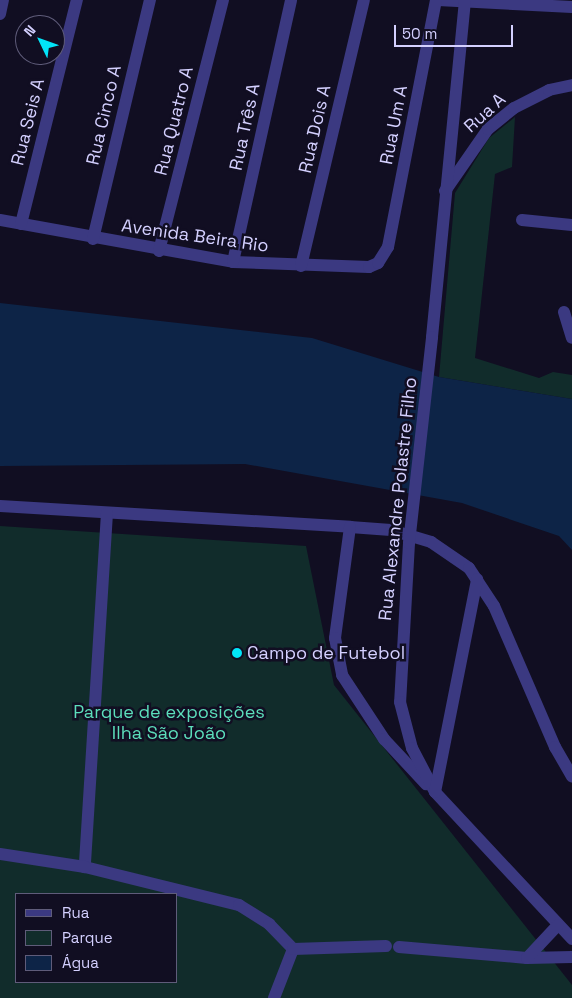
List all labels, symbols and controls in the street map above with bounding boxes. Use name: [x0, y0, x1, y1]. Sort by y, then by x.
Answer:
north arrow: [15, 15, 65, 65]
scale bar: [397, 15, 516, 47]
text: N: [20, 21, 39, 40]
text: 50 m: [402, 24, 437, 43]
street label: Rua Cinco A: [82, 63, 126, 167]
street label: Rua Quatro A: [150, 64, 198, 178]
street label: Rua Seis A: [7, 76, 49, 168]
street label: Rua Três A: [225, 81, 265, 173]
street label: Rua Dois A: [294, 83, 336, 175]
street label: Rua Um A: [376, 83, 412, 167]
street label: Rua A: [460, 89, 510, 137]
street label: Avenida Beira Rio: [120, 215, 270, 257]
street label: Rua Alexandre Polastre Filho: [374, 376, 422, 622]
place label: Campo de Futebol: [247, 642, 405, 664]
marker: Campo de Futebol: [231, 647, 243, 659]
park label: Parque de exposições Ilha São João: [73, 702, 265, 744]
legend: [15, 893, 178, 983]
text: Rua: [62, 903, 89, 922]
text: Parque: [62, 928, 113, 947]
text: Água: [62, 953, 99, 972]

